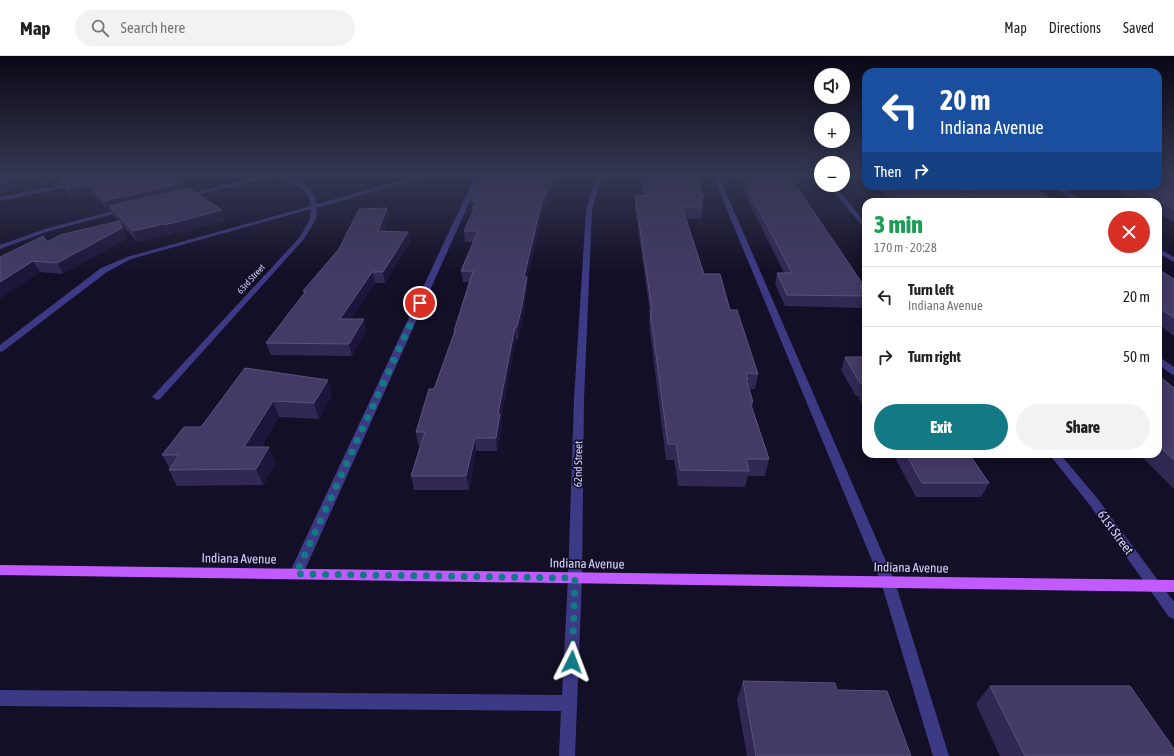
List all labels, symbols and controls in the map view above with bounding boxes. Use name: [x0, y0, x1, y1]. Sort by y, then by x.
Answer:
search box: [75, 10, 355, 46]
text: Map: [20, 17, 51, 39]
icon: search: [89, 17, 111, 39]
text: Search here: [121, 19, 185, 36]
text: Map: [1004, 20, 1027, 36]
text: Directions: [1049, 20, 1101, 36]
text: Saved: [1123, 20, 1154, 36]
map controls: [814, 68, 850, 192]
button: sound: [814, 68, 850, 104]
icon: left: [874, 84, 926, 136]
text: 20 m: [940, 84, 990, 116]
button: +: [814, 112, 850, 148]
text: Indiana Avenue: [940, 117, 1044, 138]
button: −: [814, 156, 850, 192]
icon: right: [910, 160, 932, 182]
text: Then: [874, 163, 902, 180]
text: 3 min: [874, 211, 923, 238]
button: close: [1108, 211, 1150, 253]
text: 170 m · 20:28: [874, 240, 937, 255]
street label: 63rd Street: [235, 262, 267, 296]
text: Turn left: [908, 281, 954, 298]
pin: [403, 286, 437, 320]
icon: left: [874, 286, 896, 308]
text: 20 m: [1123, 288, 1150, 305]
icon: arrive: [409, 292, 431, 314]
text: Indiana Avenue: [908, 298, 983, 313]
icon: right: [874, 346, 896, 368]
text: Turn right: [908, 348, 961, 365]
text: 50 m: [1123, 348, 1150, 365]
button: Exit: [874, 404, 1008, 450]
button: Share: [1016, 404, 1150, 450]
street label: 62nd Street: [572, 441, 584, 487]
street label: 61st Street: [1095, 507, 1137, 557]
street label: Indiana Avenue: [201, 550, 277, 567]
street label: Indiana Avenue: [549, 555, 625, 572]
street label: Indiana Avenue: [873, 559, 949, 576]
position arrow: [551, 641, 593, 683]

